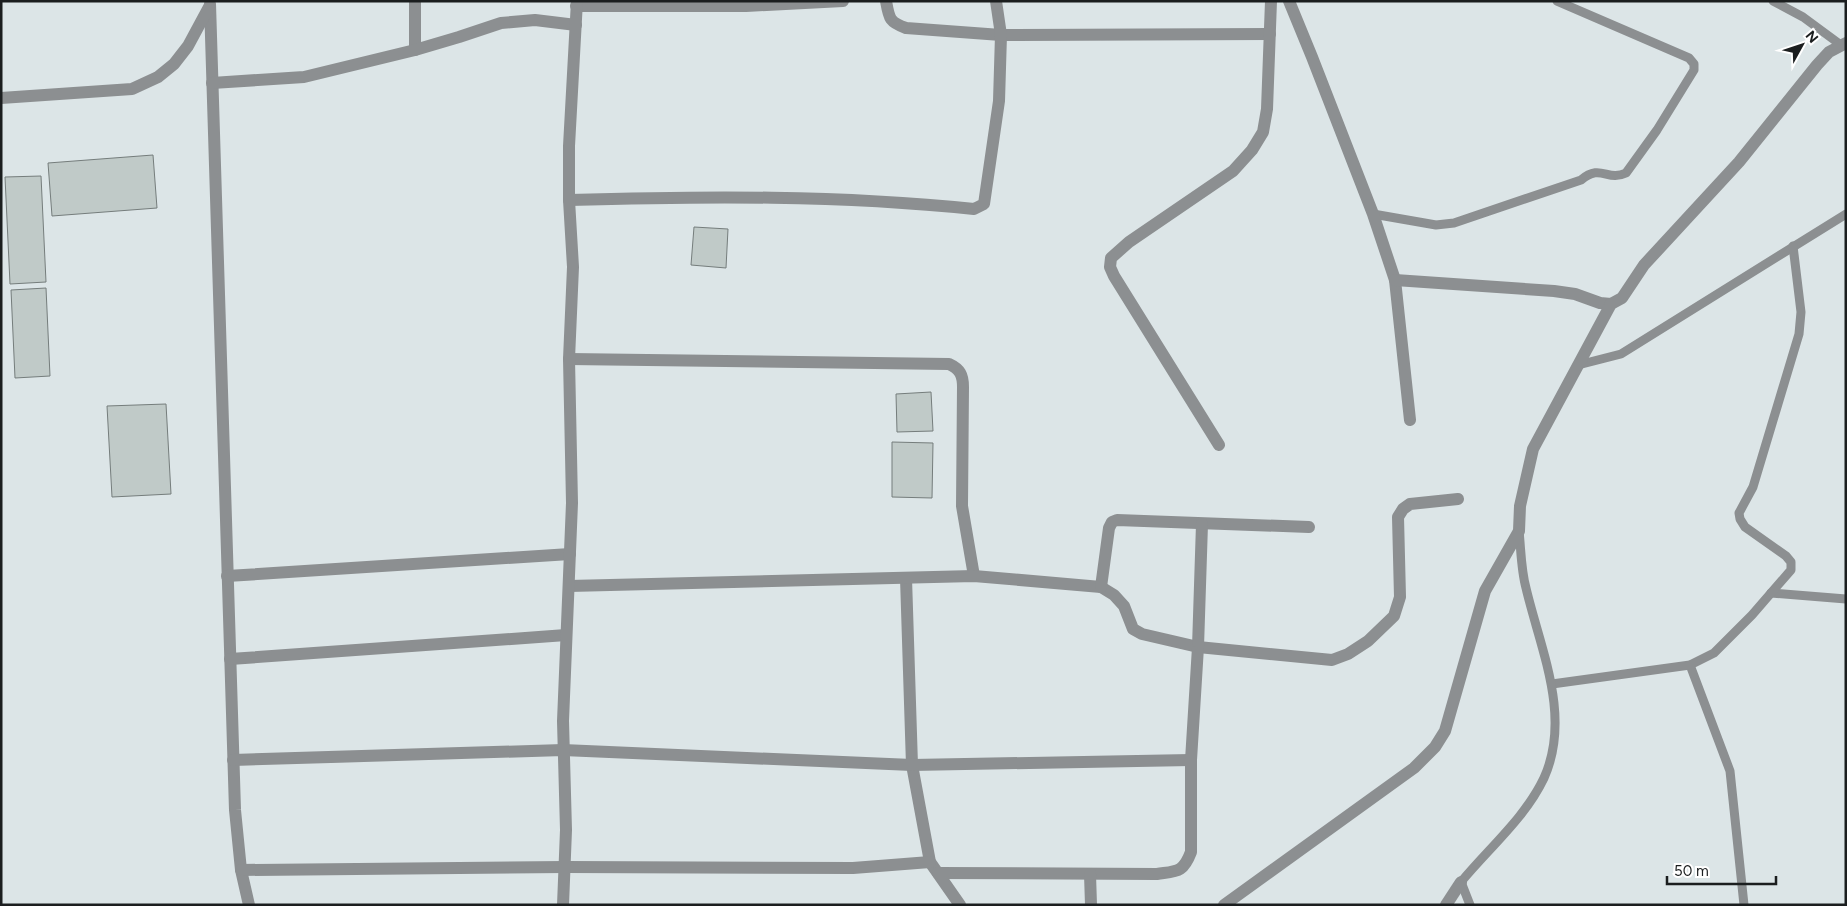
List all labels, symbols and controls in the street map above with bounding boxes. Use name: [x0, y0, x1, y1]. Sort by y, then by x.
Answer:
north arrow: [1777, 20, 1827, 70]
text: N: [1802, 27, 1822, 47]
scale bar: [1667, 854, 1776, 886]
text: 50 m: [1674, 862, 1709, 880]

